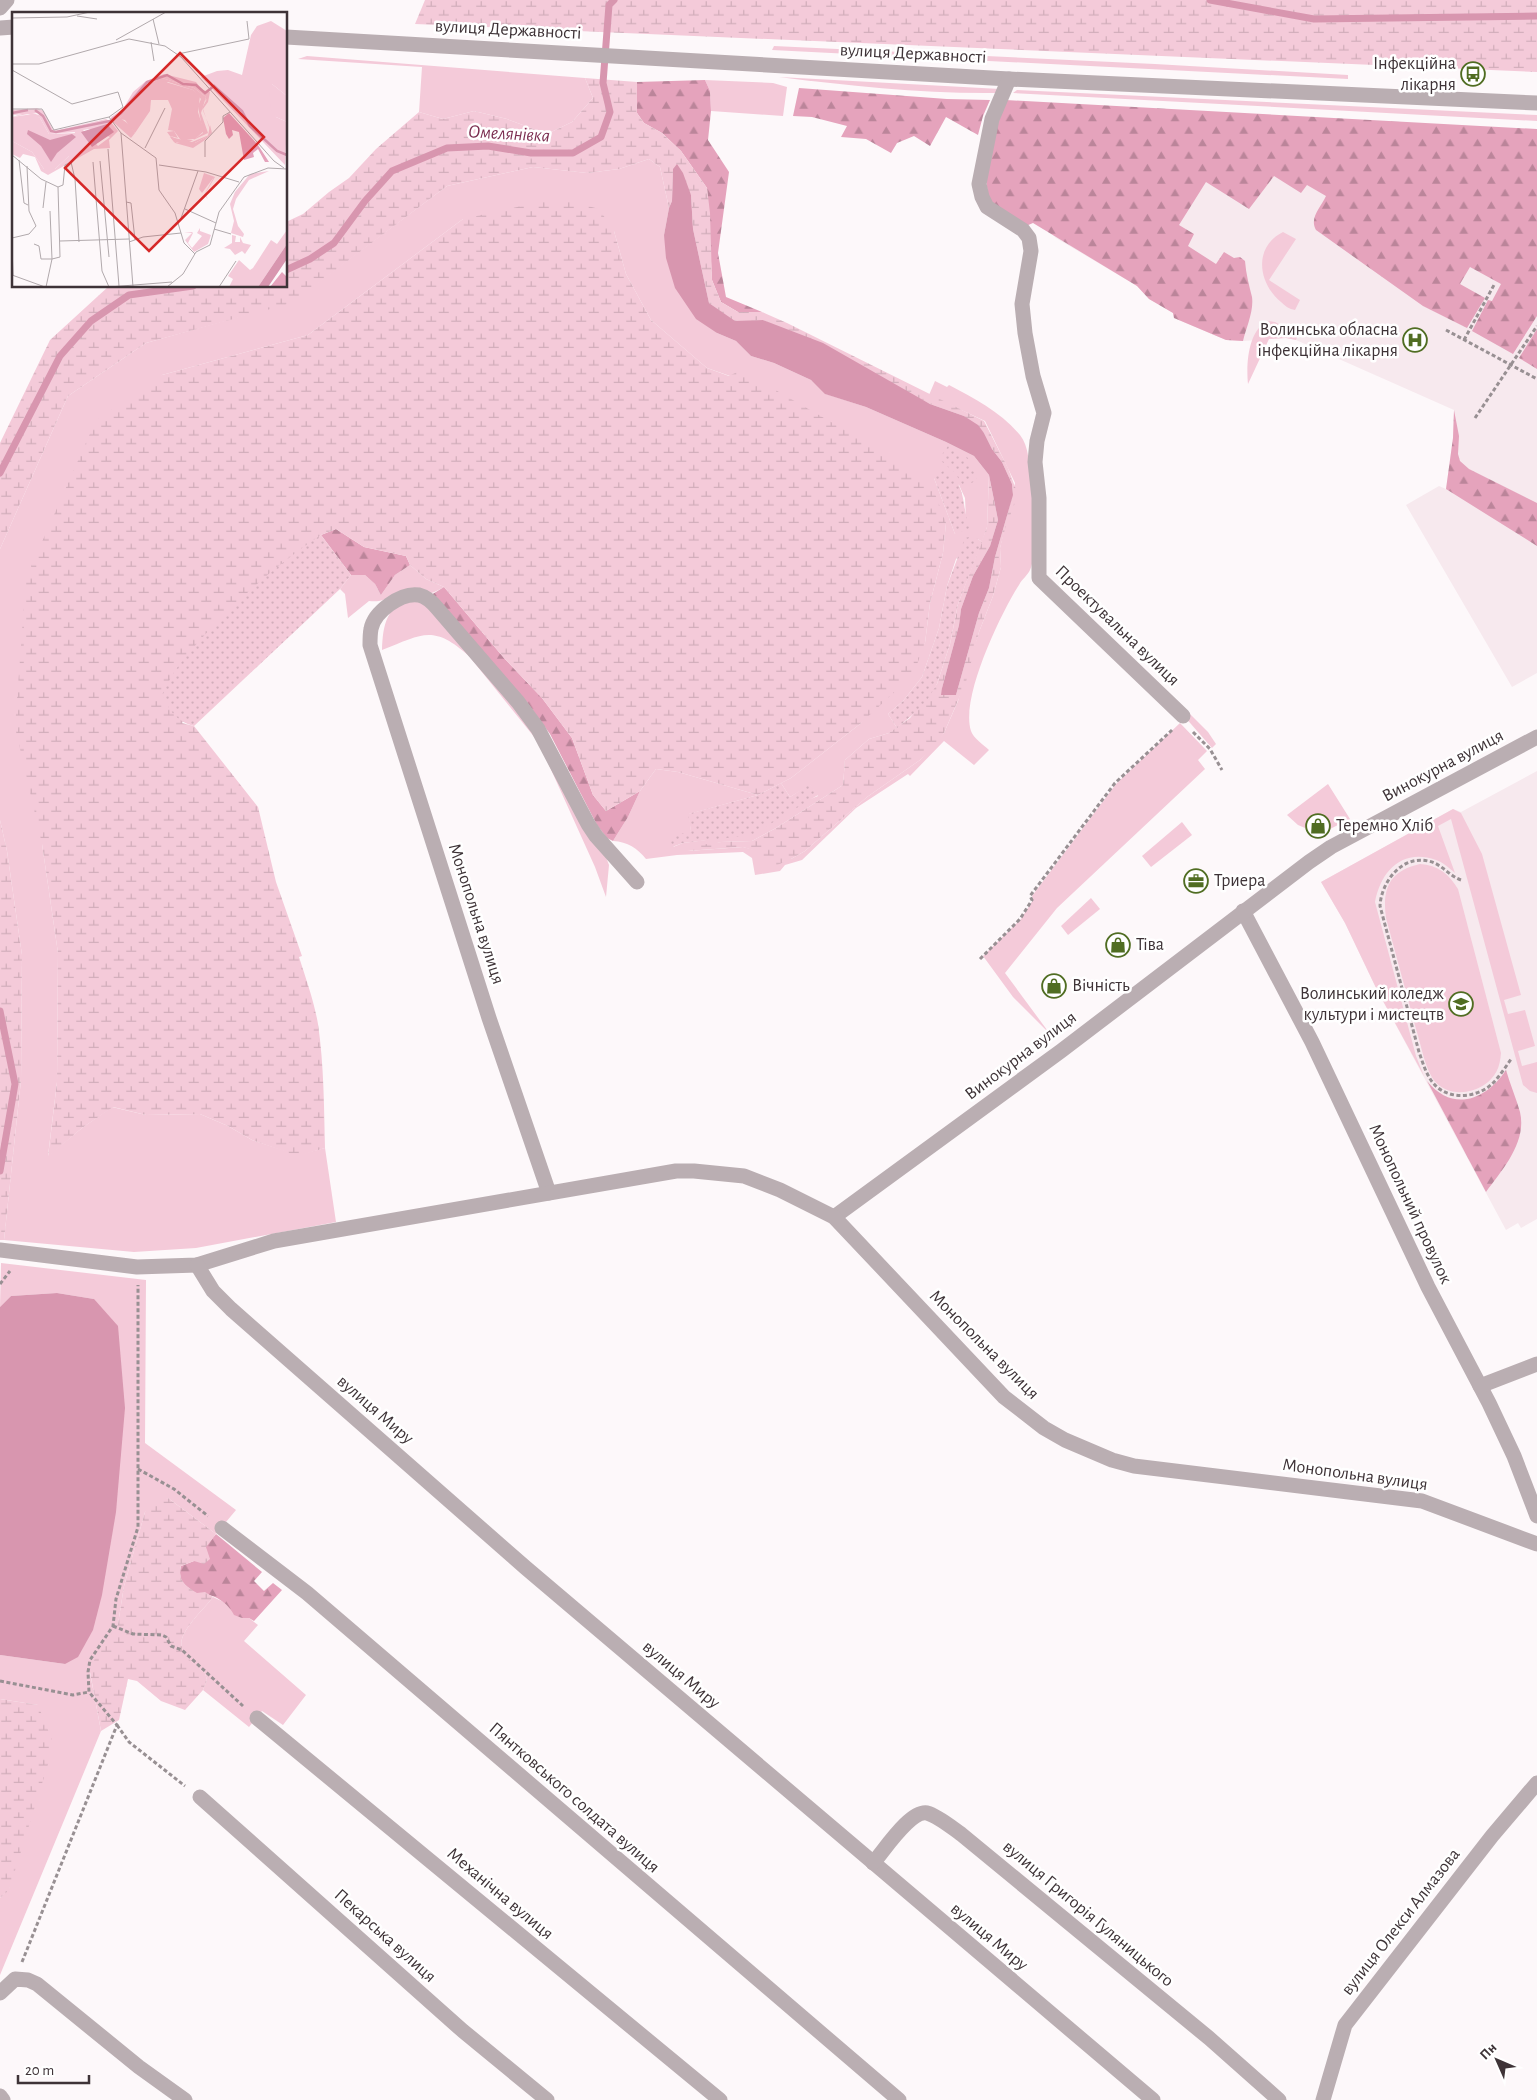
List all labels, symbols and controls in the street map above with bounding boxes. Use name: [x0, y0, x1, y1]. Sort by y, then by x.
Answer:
inset map: [12, 12, 288, 288]
street label: вулиця Державності: [434, 17, 582, 43]
street label: вулиця Державності: [839, 41, 987, 67]
place label: Інфекційна лікарня: [1373, 55, 1456, 94]
bus stop icon: Інфекційна лікарня: [1460, 61, 1486, 87]
water label: Омелянівка: [468, 122, 550, 146]
place label: Волинська обласна інфекційна лікарня: [1258, 320, 1398, 360]
hospital icon: Волинська обласна інфекційна лікарня: [1402, 327, 1428, 353]
street label: Проектувальна вулиця: [1051, 562, 1183, 690]
street label: Винокурна вулиця: [1379, 727, 1507, 805]
shop icon: Теремно Хліб: [1305, 813, 1331, 839]
place label: Теремно Хліб: [1336, 816, 1433, 835]
street label: Монопольна вулиця: [445, 841, 507, 987]
office icon: Триера: [1183, 868, 1209, 894]
place label: Триера: [1214, 872, 1265, 890]
shop icon: Тіва: [1105, 932, 1131, 958]
place label: Тіва: [1136, 936, 1164, 954]
shop icon: Вічність: [1041, 973, 1067, 999]
place label: Вічність: [1072, 977, 1130, 995]
place label: Волинський коледж культури і мистецтв: [1300, 985, 1444, 1024]
school or university icon: Волинський коледж культури і мистецтв: [1448, 991, 1474, 1017]
street label: Винокурна вулиця: [962, 1008, 1080, 1104]
street label: Монопольний провулок: [1365, 1121, 1455, 1287]
street label: Монопольна вулиця: [926, 1287, 1042, 1403]
street label: вулиця Миру: [333, 1372, 417, 1448]
street label: Монопольна вулиця: [1281, 1456, 1429, 1494]
street label: вулиця Миру: [639, 1638, 723, 1713]
street label: Пянтковського солдата вулиця: [485, 1719, 663, 1877]
street label: вулиця Григорія Гуляницького: [999, 1837, 1177, 1991]
street label: Механічна вулиця: [444, 1845, 556, 1943]
street label: вулиця Олекси Алмазова: [1338, 1845, 1464, 1999]
street label: Пекарська вулиця: [331, 1886, 439, 1986]
street label: вулиця Миру: [947, 1900, 1031, 1975]
north arrow: [1472, 2035, 1522, 2085]
text: Пн: [1478, 2041, 1500, 2063]
scale bar: [18, 2052, 89, 2084]
text: 20 m: [25, 2063, 54, 2078]

